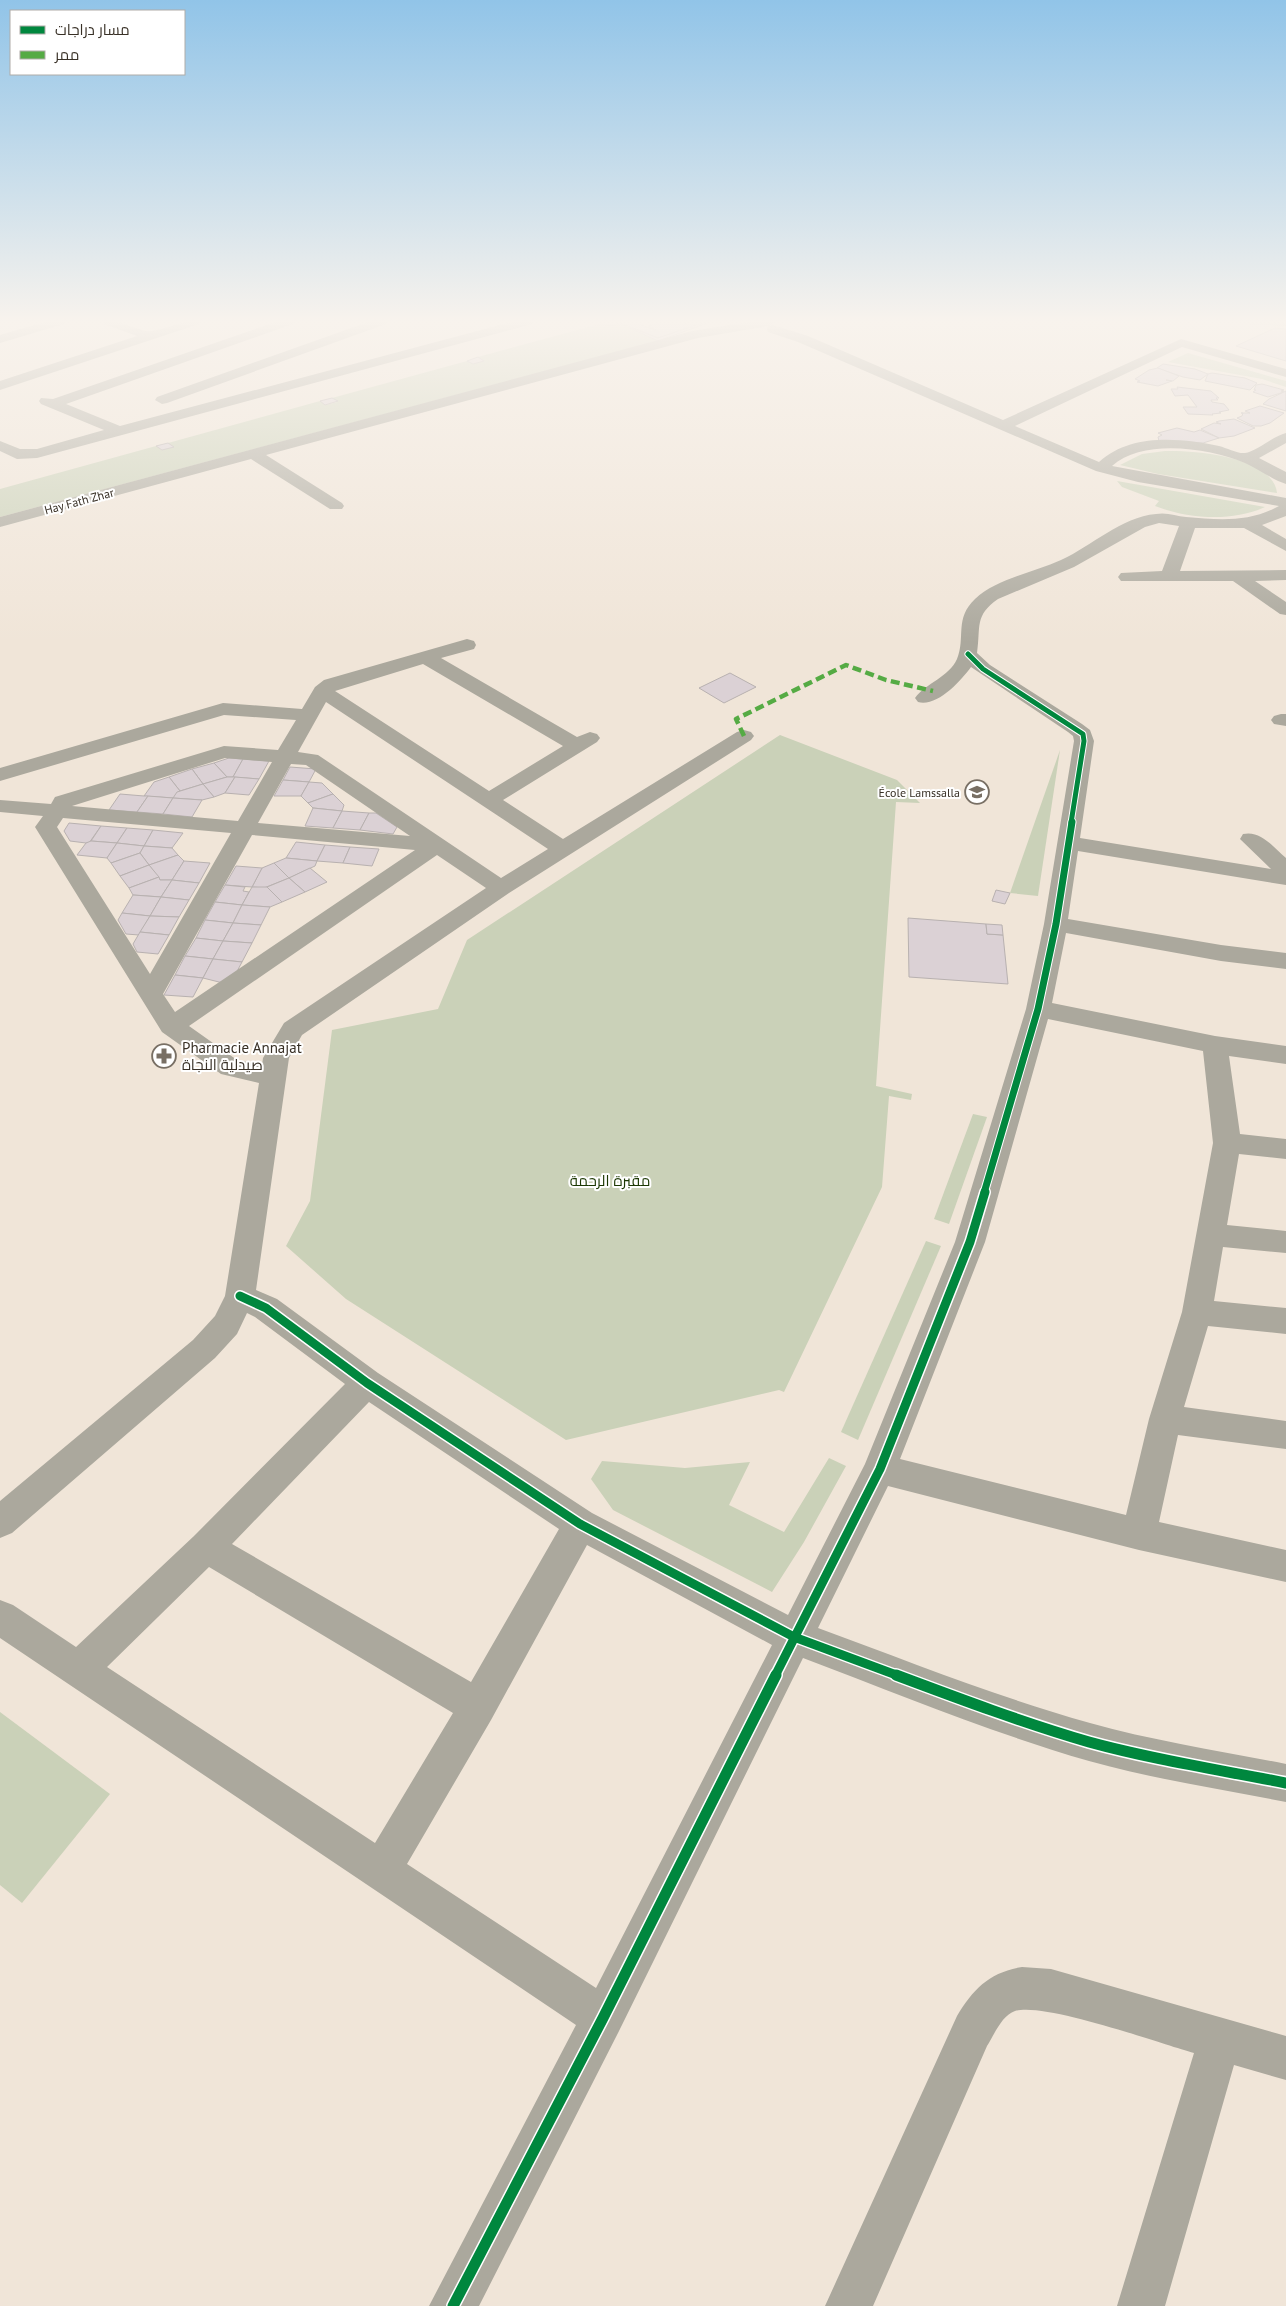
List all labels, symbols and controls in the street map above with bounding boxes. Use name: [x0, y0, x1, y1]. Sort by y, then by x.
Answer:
legend: [10, 10, 185, 75]
text: مسار دراجات: [55, 20, 130, 39]
text: ممر: [54, 45, 79, 64]
street label: Hay Fath Zhar: [43, 485, 115, 517]
school or university icon: École Lamssalla: [964, 779, 990, 805]
place label: École Lamssalla: [879, 785, 960, 800]
place label: Pharmacie Annajat صيدلية النجاة: [182, 1038, 302, 1074]
pharmacy icon: Pharmacie Annajat صيدلية النجاة: [151, 1043, 177, 1069]
park label: مقبرة الرحمة: [570, 1171, 650, 1190]

